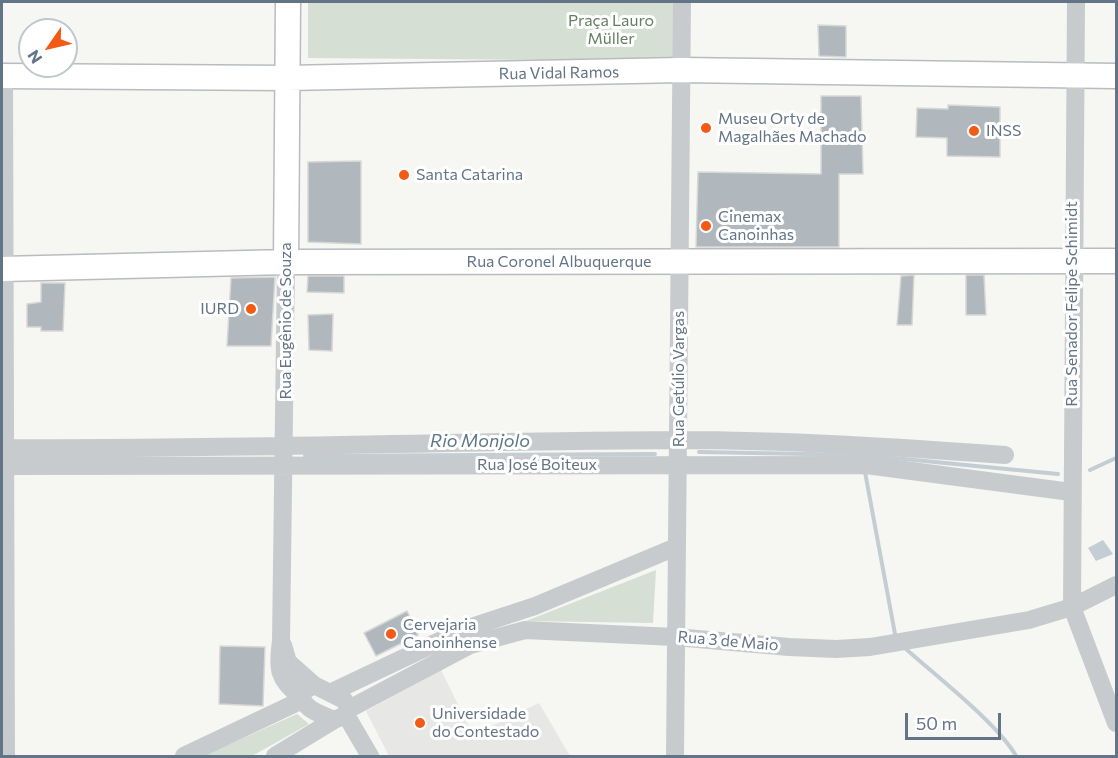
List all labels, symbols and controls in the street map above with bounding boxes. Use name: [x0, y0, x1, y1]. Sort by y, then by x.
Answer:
park label: Praça Lauro Müller: [568, 11, 654, 49]
north arrow: [18, 18, 78, 78]
text: N: [23, 47, 46, 68]
street label: Rua Vidal Ramos: [499, 62, 619, 84]
place label: Museu Orty de Magalhães Machado: [718, 109, 867, 147]
marker: Museu Orty de Magalhães Machado: [699, 121, 713, 135]
place label: INSS: [986, 121, 1021, 141]
marker: INSS: [967, 124, 981, 138]
place label: Santa Catarina: [416, 165, 523, 185]
marker: Santa Catarina: [397, 168, 411, 182]
street label: Rua Senador Felipe Schimidt: [1062, 201, 1082, 407]
place label: Cinemax Canoinhas: [718, 207, 794, 245]
marker: Cinemax Canoinhas: [699, 219, 713, 233]
street label: Rua Eugênio de Souza: [276, 242, 296, 400]
street label: Rua Coronel Albuquerque: [466, 252, 652, 272]
place label: IURD: [200, 299, 239, 319]
marker: IURD: [244, 302, 258, 316]
street label: Rua Getúlio Vargas: [669, 311, 689, 447]
water label: Rio Monjolo: [430, 430, 530, 452]
street label: Rua José Boiteux: [477, 455, 597, 475]
place label: Cervejaria Canoinhense: [403, 615, 497, 653]
marker: Cervejaria Canoinhense: [384, 627, 398, 641]
street label: Rua 3 de Maio: [677, 627, 779, 655]
scale bar: [908, 701, 1004, 739]
place label: Universidade do Contestado: [432, 704, 539, 742]
text: 50 m: [916, 712, 957, 734]
marker: Universidade do Contestado: [413, 716, 427, 730]

